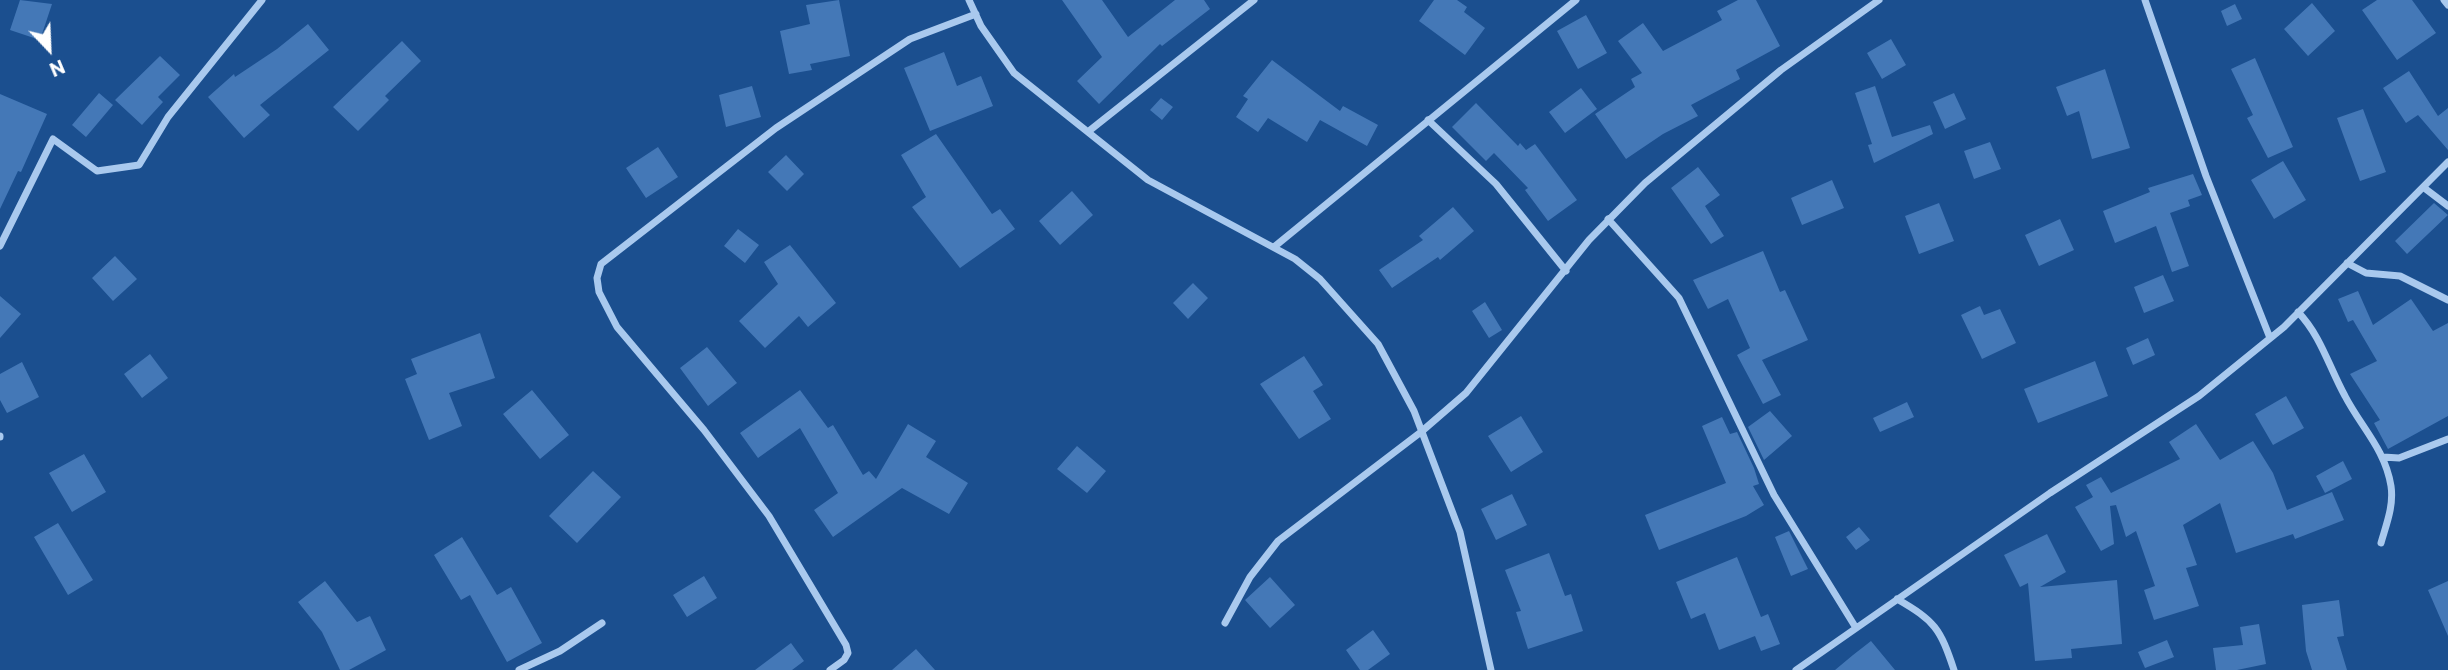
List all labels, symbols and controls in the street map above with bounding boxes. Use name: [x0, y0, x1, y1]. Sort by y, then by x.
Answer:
north arrow: [14, 14, 84, 84]
text: N: [46, 55, 68, 82]

